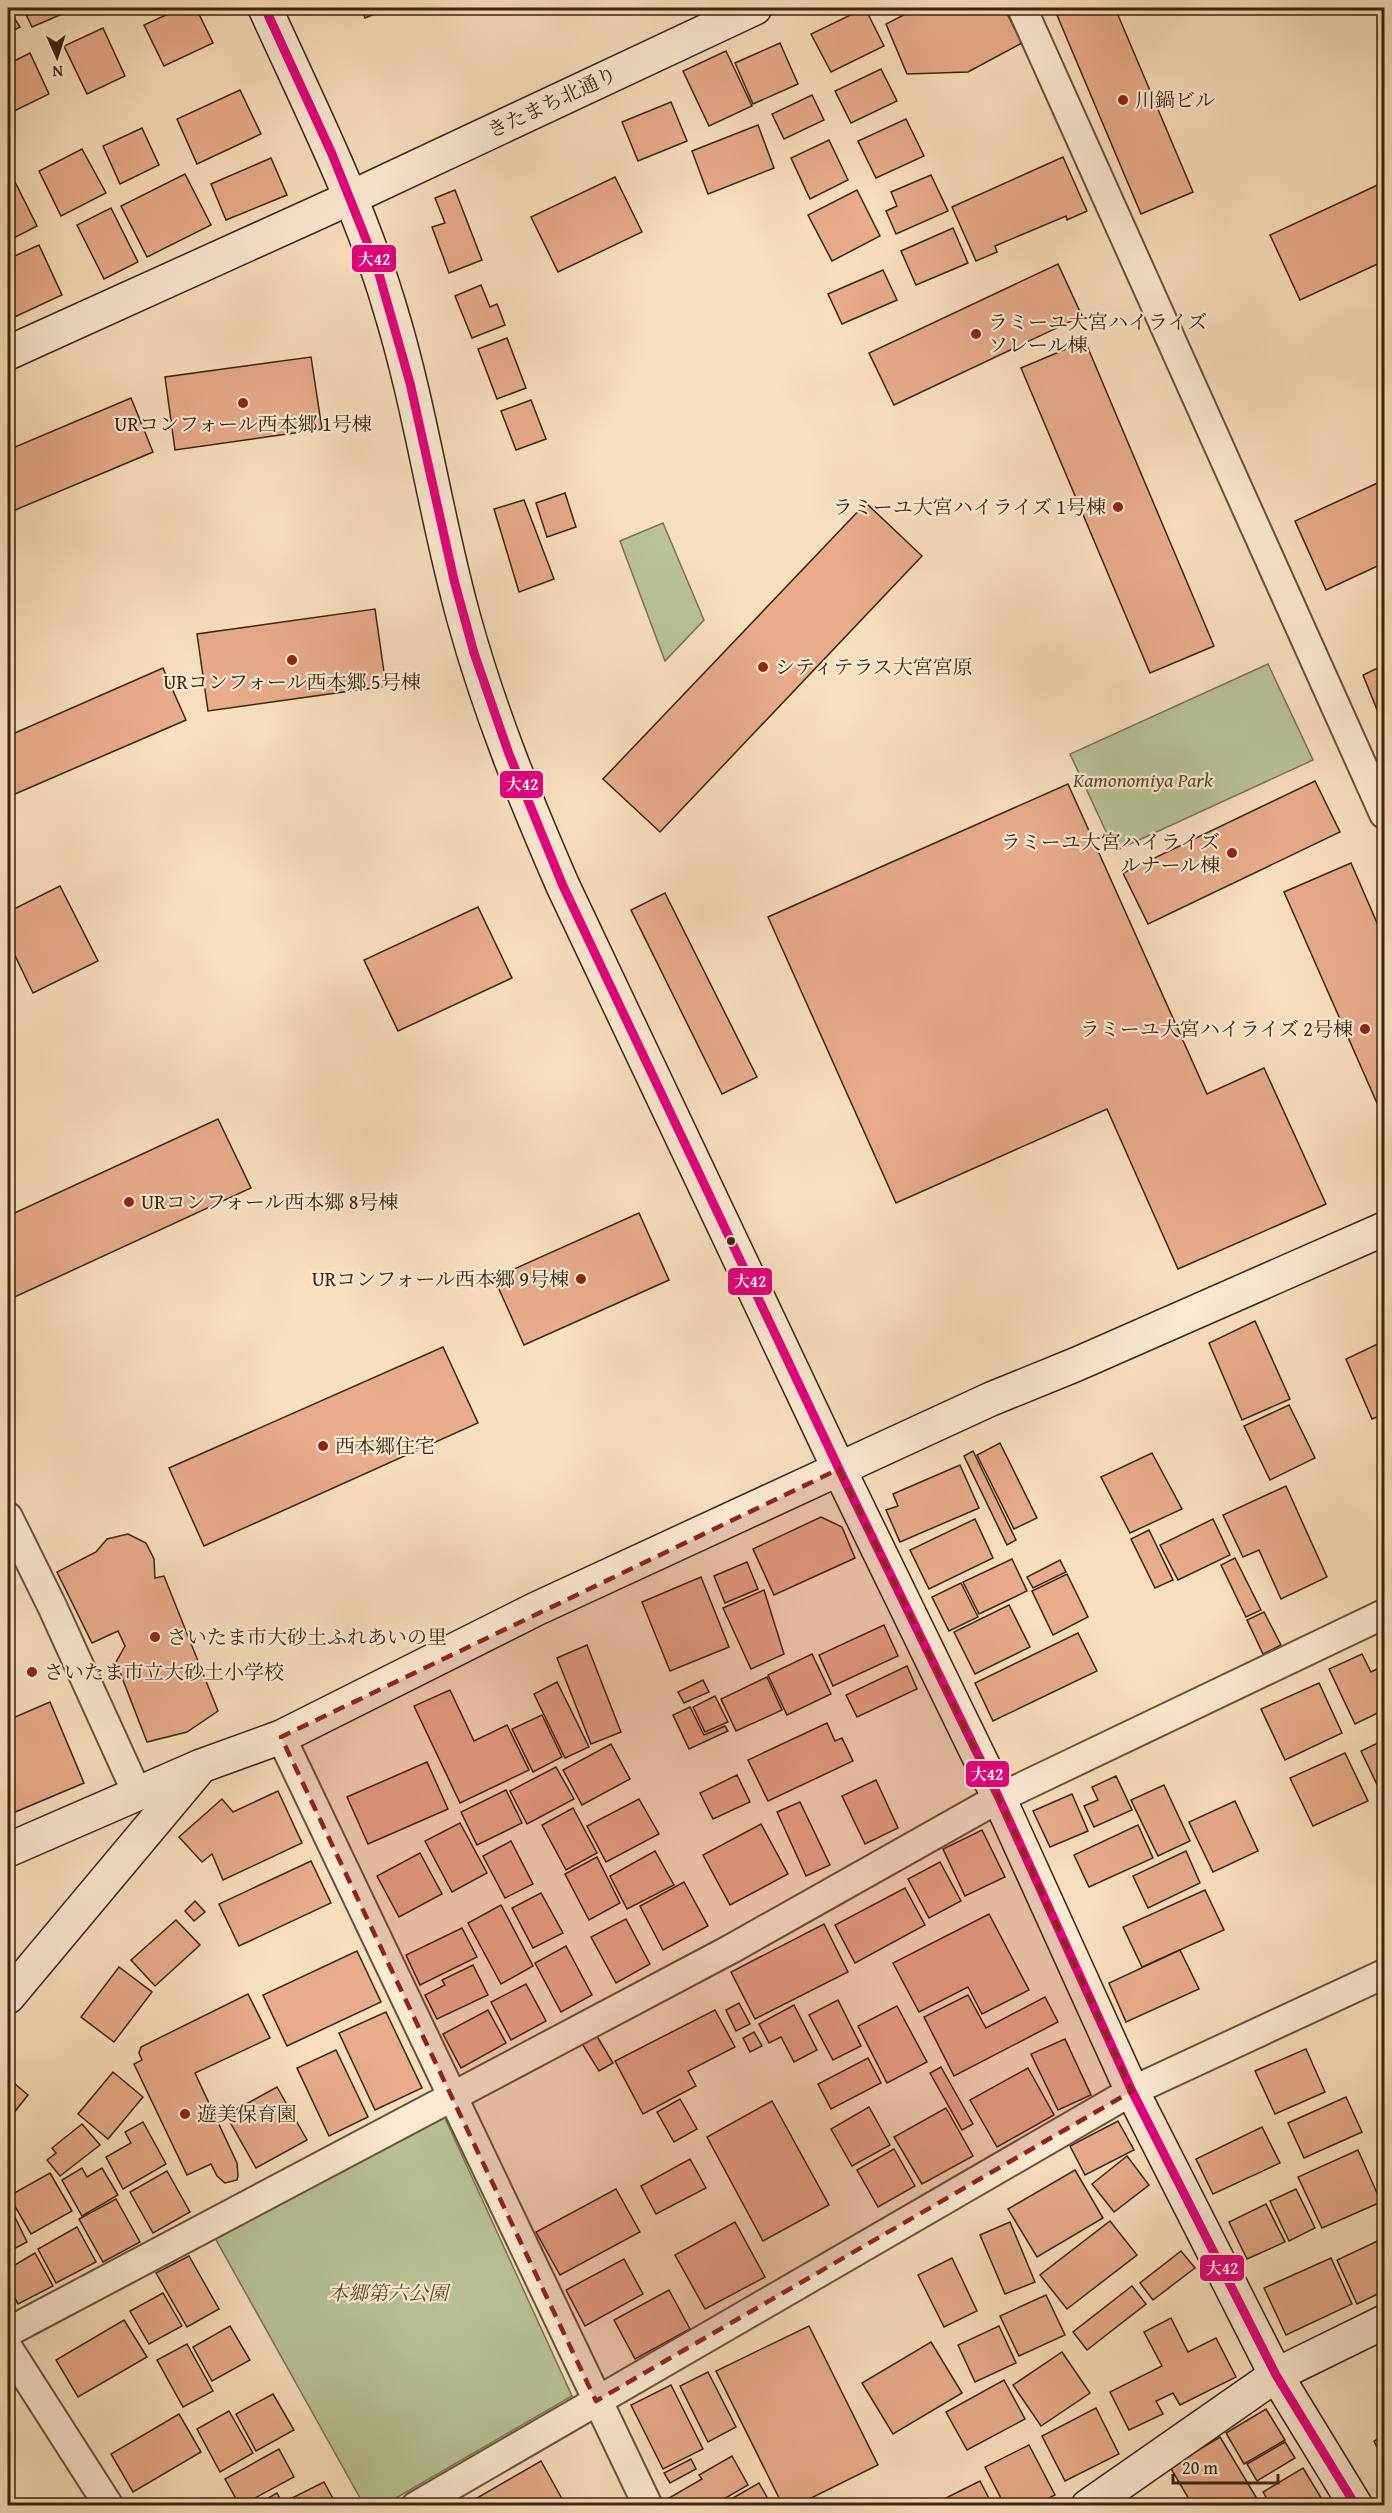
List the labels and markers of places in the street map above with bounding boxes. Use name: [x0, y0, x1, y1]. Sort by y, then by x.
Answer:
place label: 川鍋ビル: [1135, 85, 1215, 114]
marker: 川鍋ビル: [1116, 93, 1130, 107]
place label: ラミーユ大宮ハイライズ ソレール棟: [988, 307, 1207, 359]
marker: ラミーユ大宮ハイライズ ソレール棟: [969, 327, 983, 341]
marker: URコンフォール西本郷 1号棟: [236, 396, 250, 410]
place label: URコンフォール西本郷 1号棟: [114, 409, 372, 438]
place label: ラミーユ大宮ハイライズ 1号棟: [833, 492, 1106, 521]
marker: ラミーユ大宮ハイライズ 1号棟: [1111, 500, 1125, 514]
place label: シティテラス大宮宮原: [775, 652, 973, 681]
marker: URコンフォール西本郷 5号棟: [285, 653, 299, 667]
marker: シティテラス大宮宮原: [756, 660, 770, 674]
place label: URコンフォール西本郷 5号棟: [163, 667, 421, 696]
place label: ラミーユ大宮ハイライズ ルナール棟: [1001, 827, 1220, 879]
marker: ラミーユ大宮ハイライズ ルナール棟: [1225, 846, 1239, 860]
place label: ラミーユ大宮ハイライズ 2号棟: [1080, 1014, 1353, 1043]
marker: ラミーユ大宮ハイライズ 2号棟: [1358, 1022, 1372, 1036]
place label: URコンフォール西本郷 8号棟: [141, 1187, 398, 1216]
marker: URコンフォール西本郷 8号棟: [122, 1195, 136, 1209]
unlabelled marker: [725, 1235, 737, 1247]
place label: URコンフォール西本郷 9号棟: [312, 1264, 569, 1293]
marker: URコンフォール西本郷 9号棟: [574, 1272, 588, 1286]
place label: 西本郷住宅: [335, 1431, 435, 1460]
marker: 西本郷住宅: [316, 1439, 330, 1453]
place label: さいたま市大砂土ふれあいの里: [167, 1622, 447, 1651]
marker: さいたま市大砂土ふれあいの里: [148, 1630, 162, 1644]
place label: さいたま市立大砂土小学校: [44, 1657, 284, 1686]
marker: さいたま市立大砂土小学校: [25, 1665, 39, 1679]
place label: 遊美保育園: [197, 2099, 297, 2128]
marker: 遊美保育園: [178, 2107, 192, 2121]

